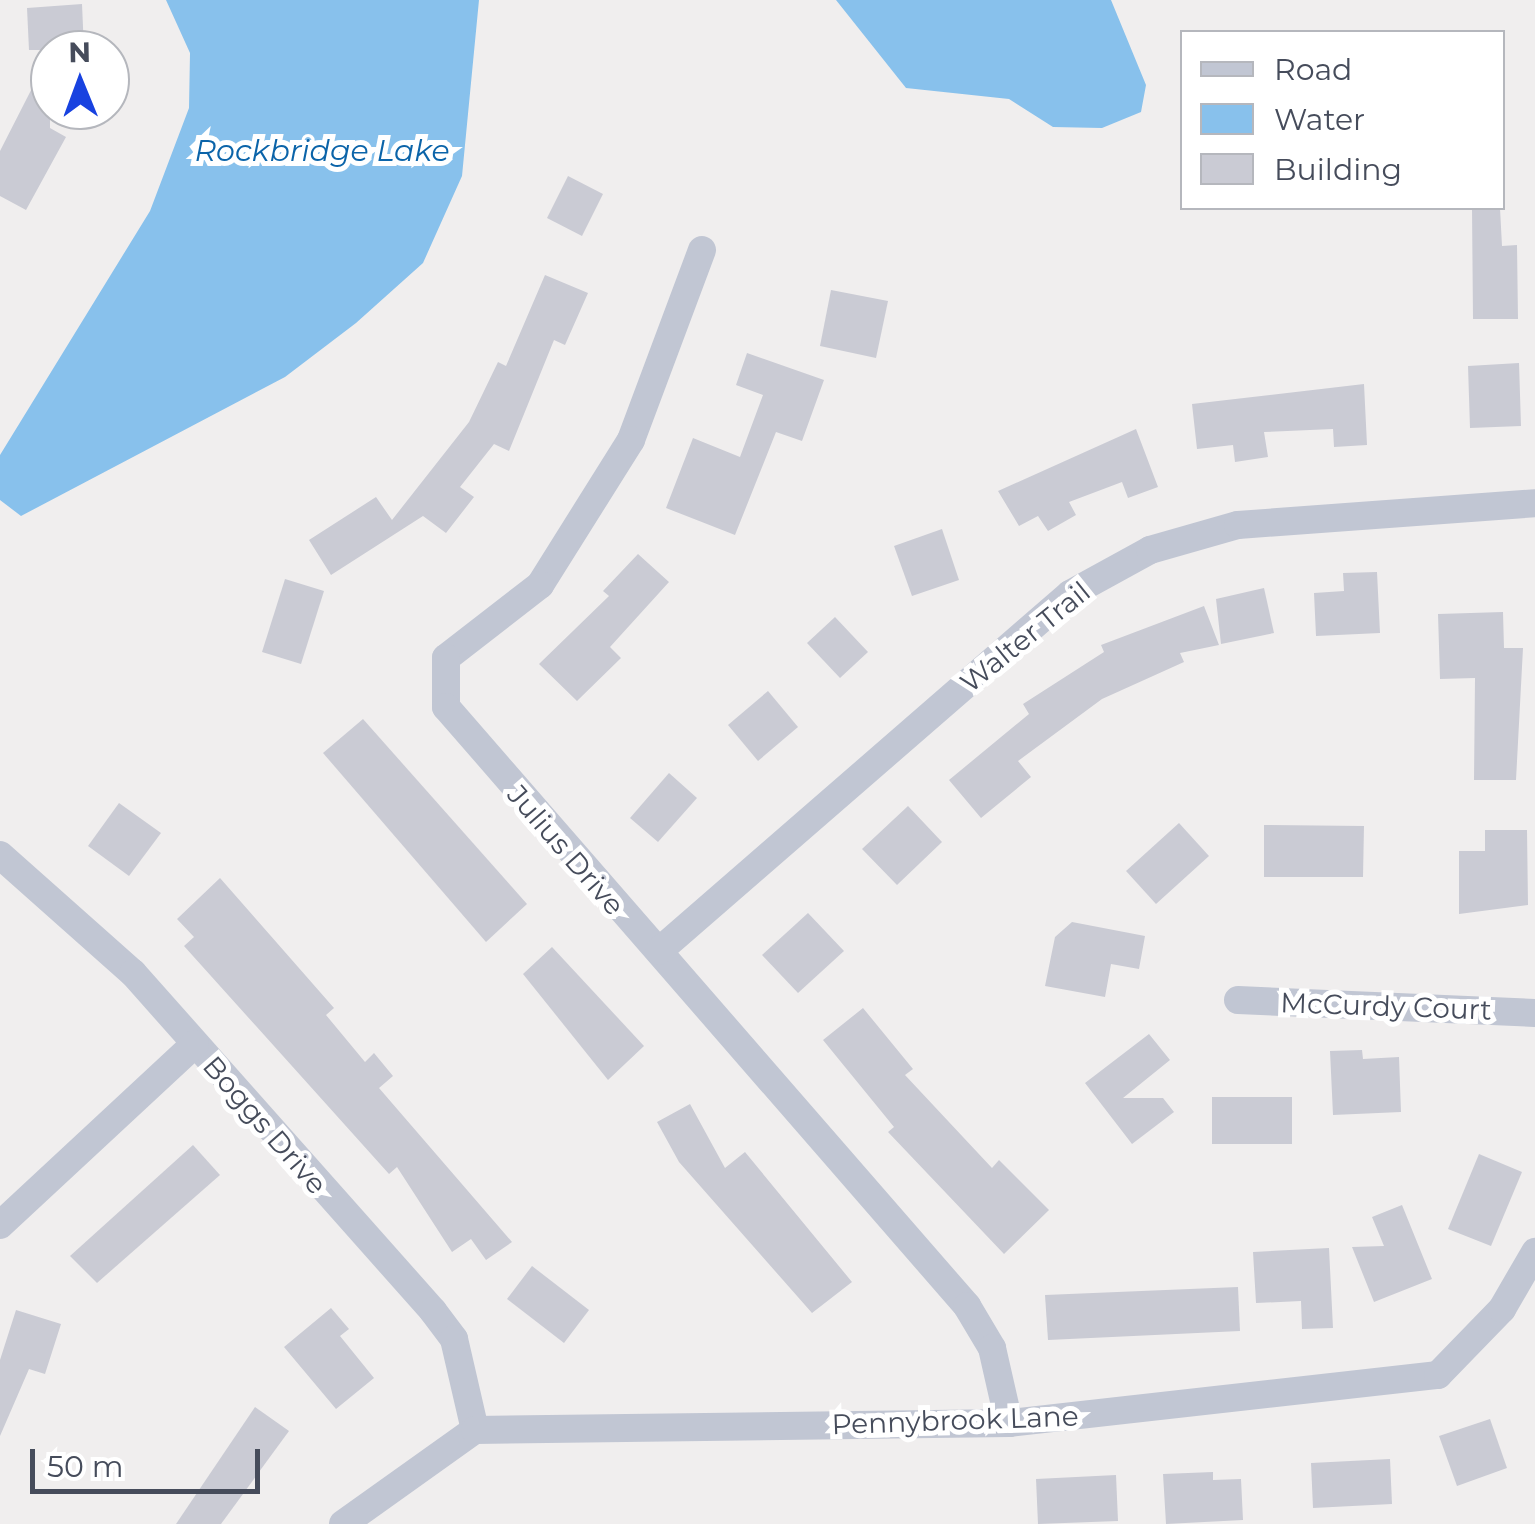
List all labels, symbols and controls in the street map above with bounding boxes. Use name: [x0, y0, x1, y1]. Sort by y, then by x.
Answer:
north arrow: [30, 30, 130, 130]
legend: [1180, 30, 1505, 210]
text: N: [68, 35, 91, 69]
text: Road: [1274, 51, 1352, 88]
text: Water: [1274, 101, 1365, 138]
water label: Rockbridge Lake: [194, 133, 450, 169]
text: Building: [1274, 151, 1402, 188]
street label: Walter Trail: [953, 575, 1097, 699]
street label: Julius Drive: [500, 778, 632, 922]
street label: McCurdy Court: [1280, 986, 1492, 1026]
street label: Boggs Drive: [196, 1049, 334, 1201]
street label: Pennybrook Lane: [831, 1399, 1079, 1441]
scale bar: [35, 1429, 265, 1491]
text: 50 m: [47, 1448, 124, 1485]

